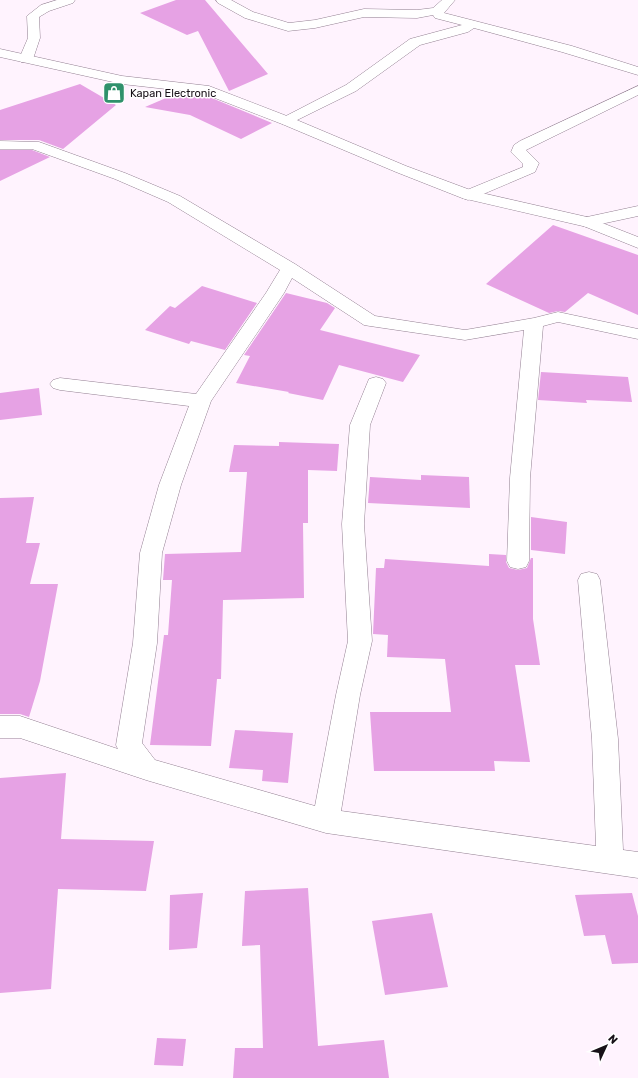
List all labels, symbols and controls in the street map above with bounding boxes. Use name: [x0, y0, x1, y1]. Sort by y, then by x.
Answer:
shop icon: Kapan Electronic: [101, 80, 127, 106]
place label: Kapan Electronic: [130, 87, 216, 100]
north arrow: [586, 1026, 626, 1066]
text: N: [605, 1032, 620, 1047]

